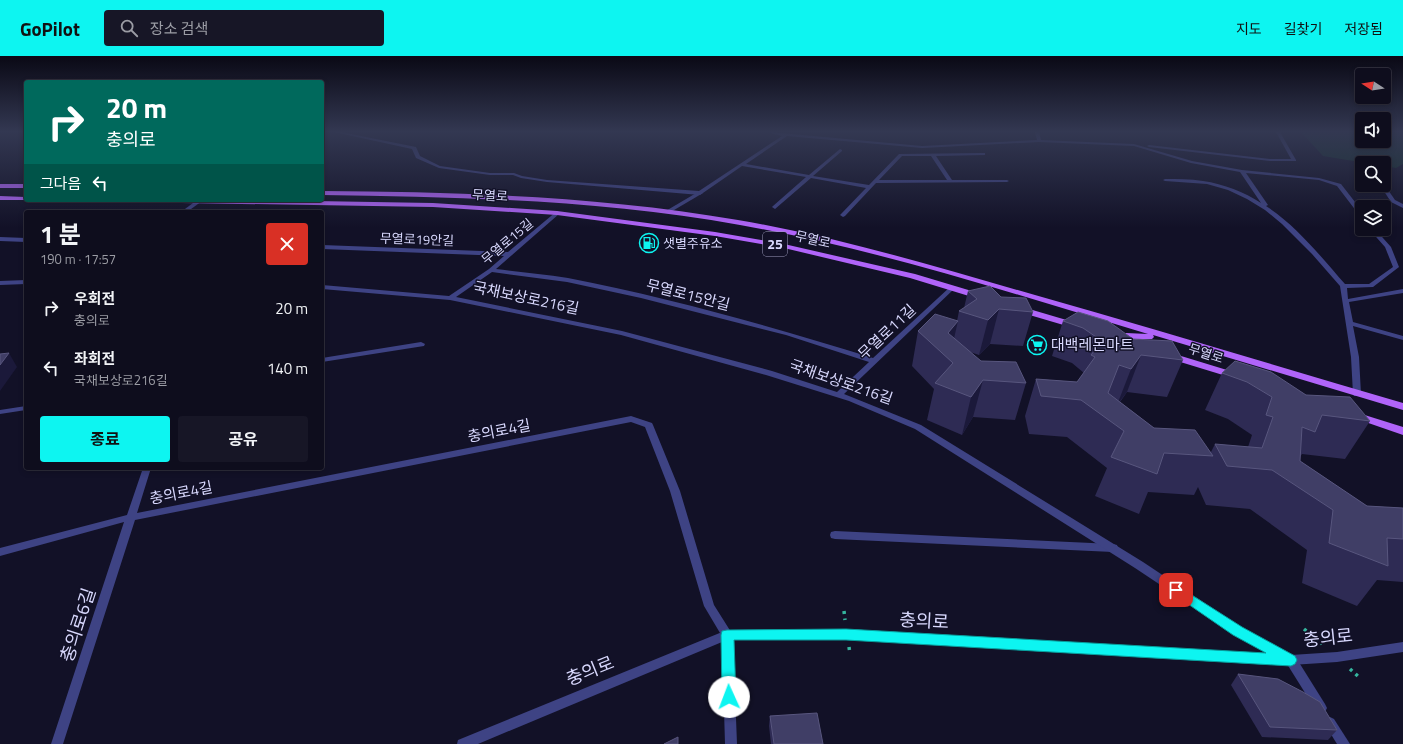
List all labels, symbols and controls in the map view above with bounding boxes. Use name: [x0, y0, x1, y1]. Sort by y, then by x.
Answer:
search box: [104, 10, 384, 46]
text: GoPilot: [20, 14, 80, 43]
icon: search: [118, 17, 140, 39]
text: 장소 검색: [150, 17, 208, 40]
text: 지도: [1236, 18, 1262, 39]
text: 길찾기: [1284, 18, 1322, 39]
text: 저장됨: [1344, 18, 1383, 39]
north arrow: [1355, 68, 1391, 104]
map controls: [1355, 68, 1391, 236]
text: 20 m: [106, 86, 167, 129]
icon: right: [40, 96, 92, 148]
button: sound: [1355, 112, 1391, 148]
text: 충의로: [106, 126, 156, 153]
button: search: [1355, 156, 1391, 192]
text: 그다음: [40, 172, 81, 195]
icon: left: [89, 172, 111, 194]
street label: 무열로: [472, 184, 508, 206]
button: layers: [1355, 200, 1391, 236]
street label: 무열로15길: [477, 213, 537, 269]
text: 1 분: [40, 216, 81, 252]
button: close: [266, 223, 308, 265]
street label: 무열로: [793, 225, 833, 253]
street label: 무열로19안길: [379, 228, 455, 250]
fuel station icon: 샛별주유소: [638, 232, 660, 254]
road number: 25: [763, 232, 787, 256]
place label: 샛별주유소: [663, 233, 723, 253]
text: 190 m · 17:57: [40, 249, 116, 269]
street label: 무열로15안길: [644, 273, 733, 316]
street label: 국채보상로216길: [471, 275, 581, 320]
text: 우회전: [74, 287, 115, 310]
icon: right: [40, 297, 62, 319]
text: 20 m: [275, 297, 308, 320]
street label: 무열로11길: [852, 299, 921, 365]
text: 충의로: [74, 310, 110, 330]
place label: 대백레몬마트: [1051, 333, 1134, 356]
supermarket icon: 대백레몬마트: [1026, 334, 1048, 356]
street label: 무열로: [1186, 338, 1226, 368]
text: 좌회전: [74, 347, 115, 370]
street label: 국채보상로216길: [786, 353, 896, 410]
icon: left: [40, 357, 62, 379]
text: 140 m: [267, 357, 308, 380]
text: 국채보상로216길: [74, 370, 168, 390]
street label: 충의로4길: [465, 413, 532, 448]
button: 종료: [40, 416, 170, 462]
button: 공유: [178, 416, 308, 462]
street label: 충의로4길: [147, 475, 214, 510]
pin: [1159, 573, 1193, 607]
icon: arrive: [1165, 579, 1187, 601]
street label: 충의로6길: [53, 584, 102, 665]
street label: 충의로: [899, 606, 950, 635]
street label: 충의로: [1302, 621, 1354, 654]
street label: 충의로: [562, 649, 618, 692]
position arrow: [708, 676, 750, 718]

